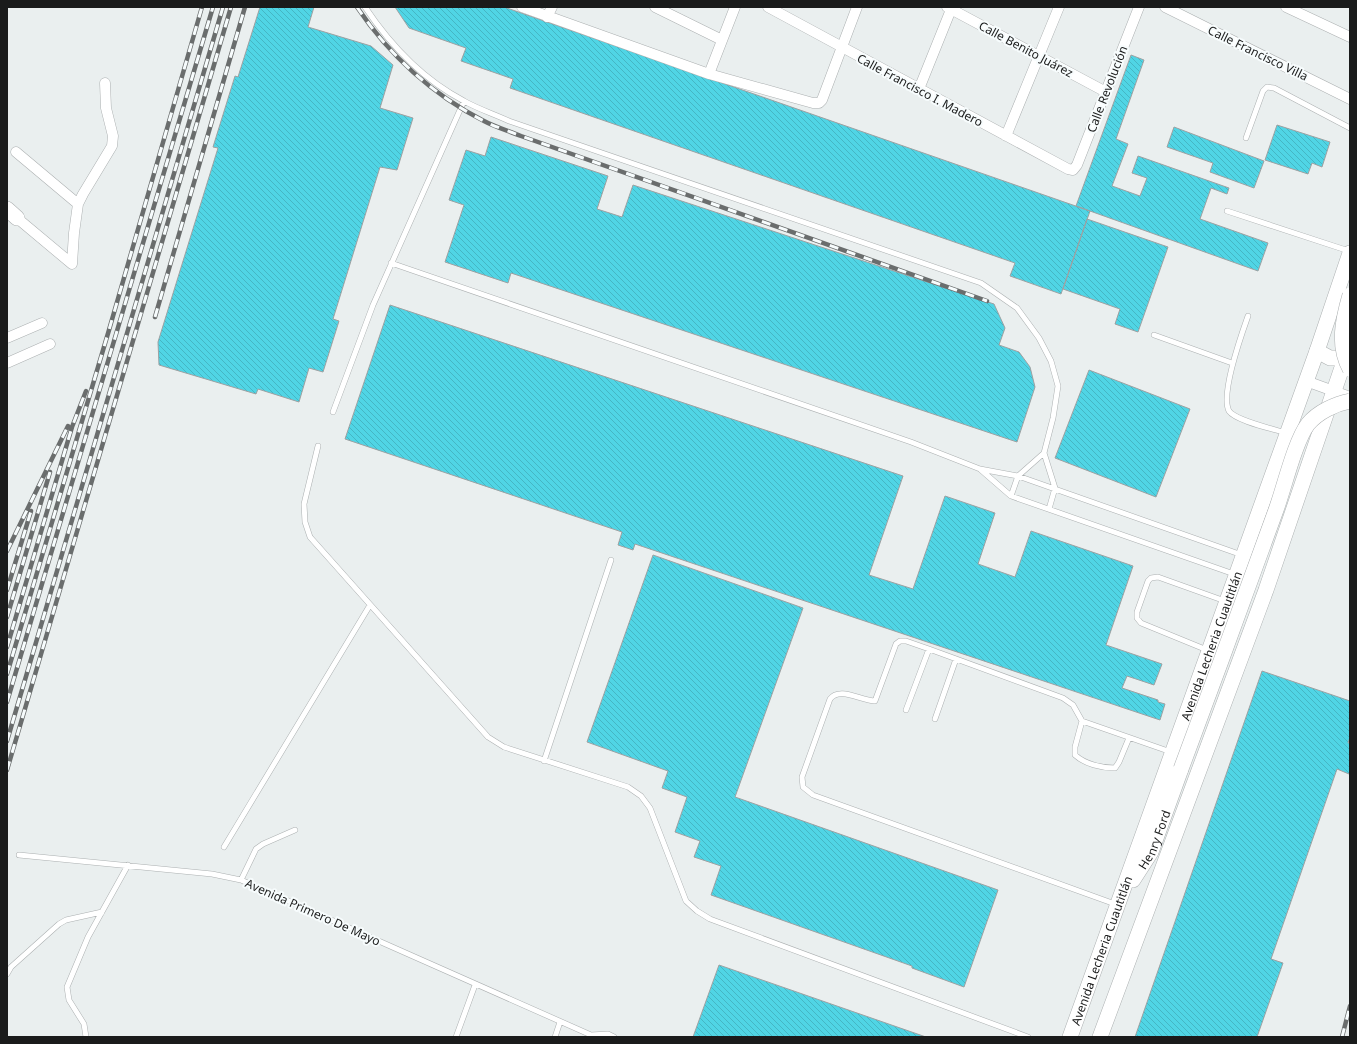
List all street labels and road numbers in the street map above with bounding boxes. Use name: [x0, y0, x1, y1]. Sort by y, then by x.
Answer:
street label: Calle Benito Juárez: [976, 17, 1076, 81]
street label: Calle Francisco Villa: [1205, 21, 1311, 85]
street label: Calle Revolución: [1083, 43, 1131, 135]
street label: Calle Francisco I. Madero: [854, 50, 986, 130]
street label: Avenida Lecheria Cuautitlán: [1176, 569, 1246, 723]
street label: Henry Ford: [1134, 808, 1174, 872]
street label: Avenida Lecheria Cuautitlán: [1066, 873, 1136, 1027]
street label: Avenida Primero De Mayo: [243, 874, 383, 950]

